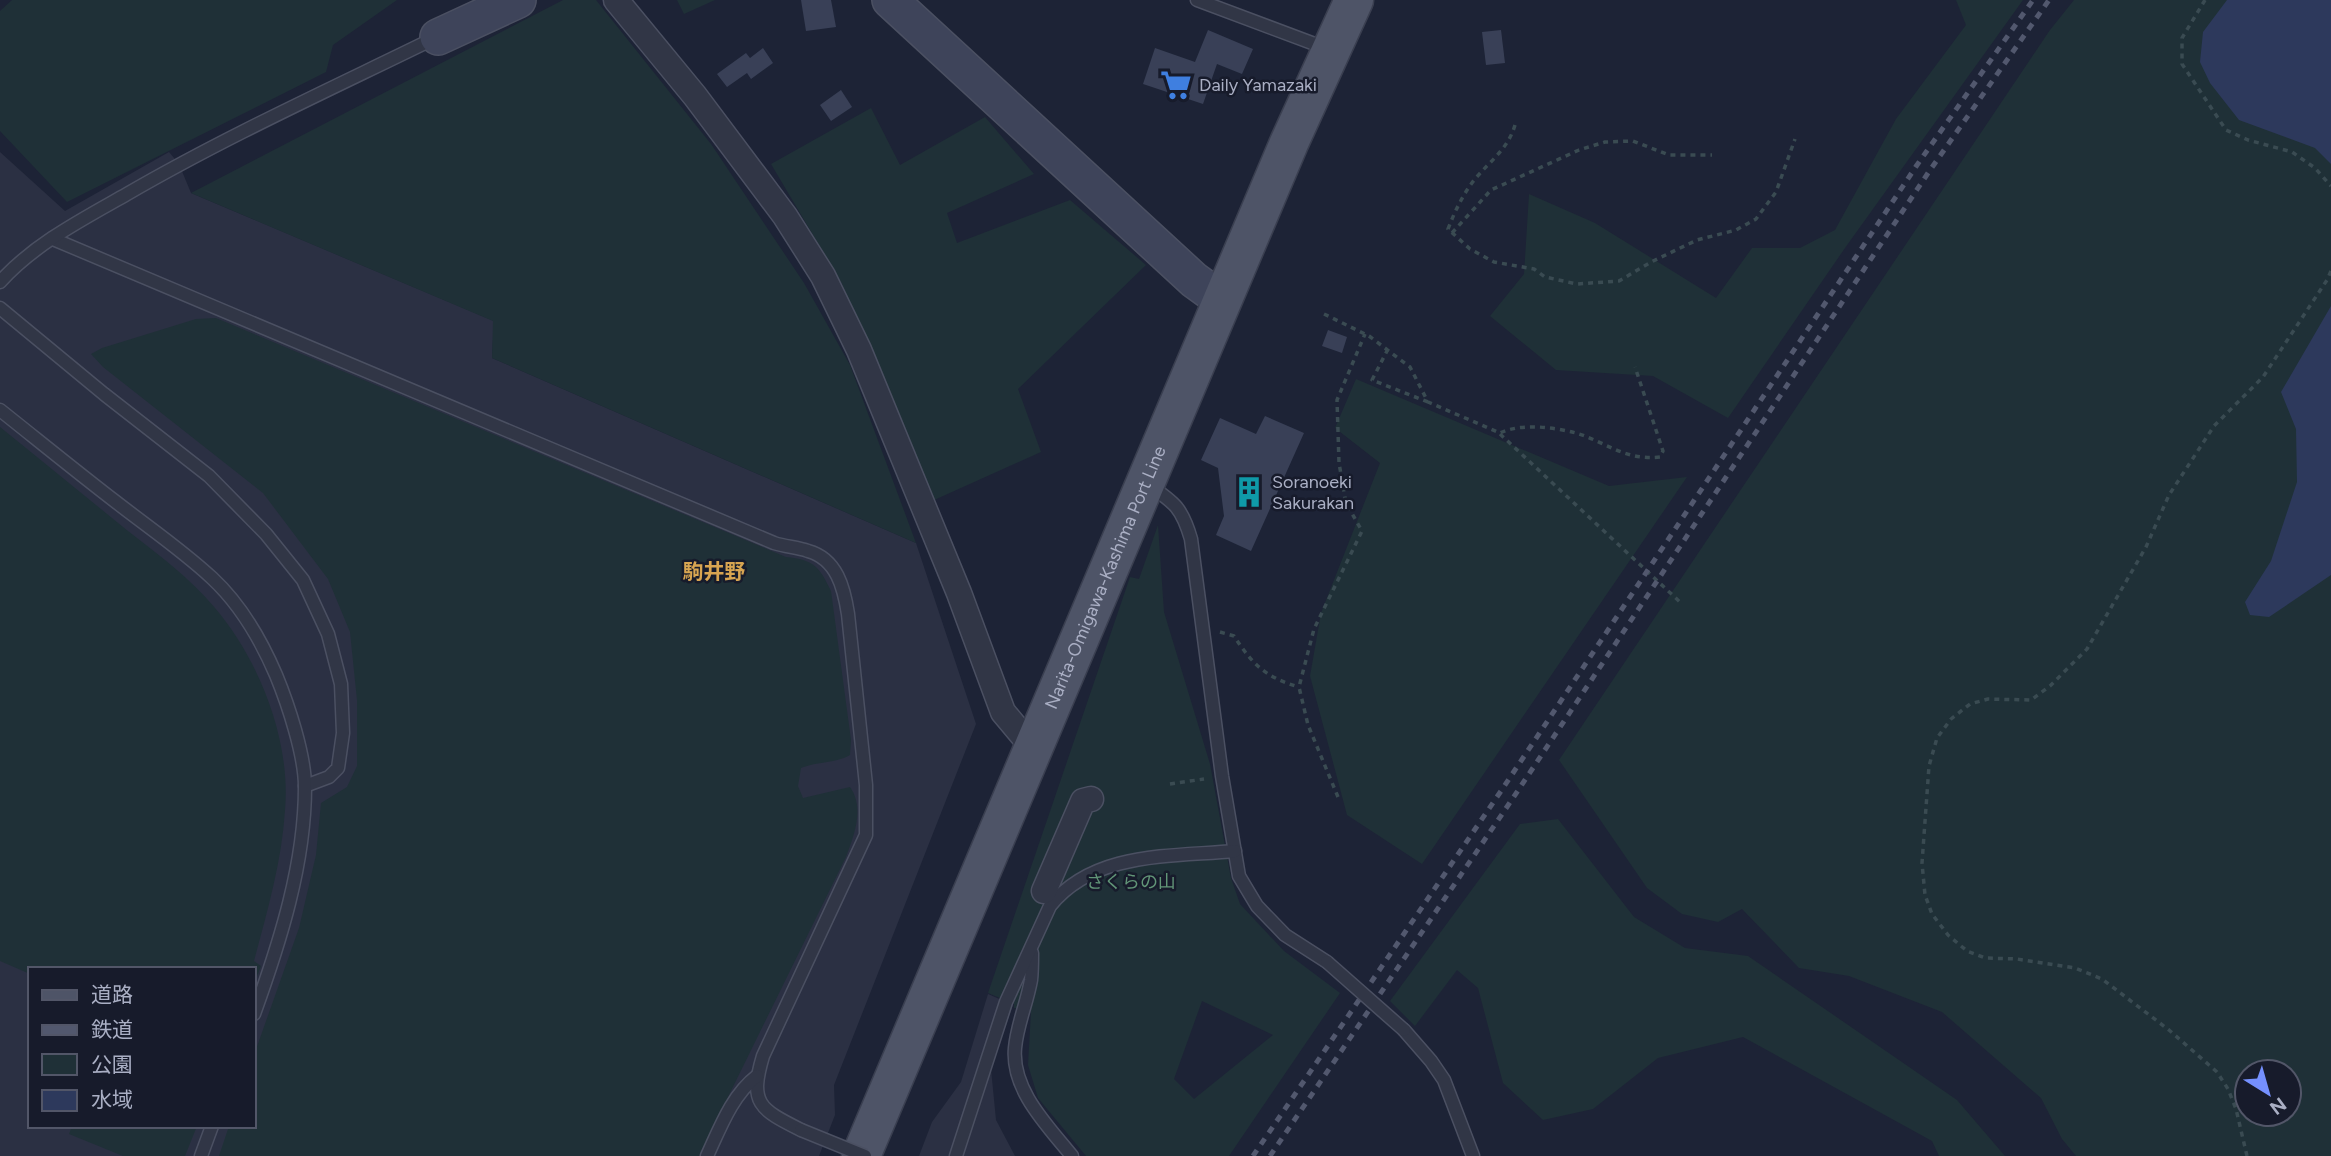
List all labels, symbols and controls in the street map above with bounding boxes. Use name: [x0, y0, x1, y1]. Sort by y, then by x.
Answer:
supermarket icon: Daily Yamazaki: [1159, 68, 1193, 102]
place label: Daily Yamazaki: [1199, 74, 1317, 96]
street label: Narita-Omigawa-Kashima Port Line: [1040, 442, 1171, 712]
place label: Soranoeki Sakurakan: [1272, 471, 1354, 514]
building icon: Soranoeki Sakurakan: [1232, 475, 1266, 509]
district label: 駒井野: [683, 559, 746, 584]
park label: さくらの山: [1086, 871, 1176, 893]
legend: [28, 967, 256, 1128]
text: 道路: [91, 982, 133, 1007]
text: 鉄道: [91, 1017, 133, 1042]
text: 公園: [91, 1052, 133, 1077]
north arrow: [2233, 1058, 2303, 1128]
text: 水域: [91, 1087, 133, 1112]
text: N: [2265, 1093, 2291, 1120]

